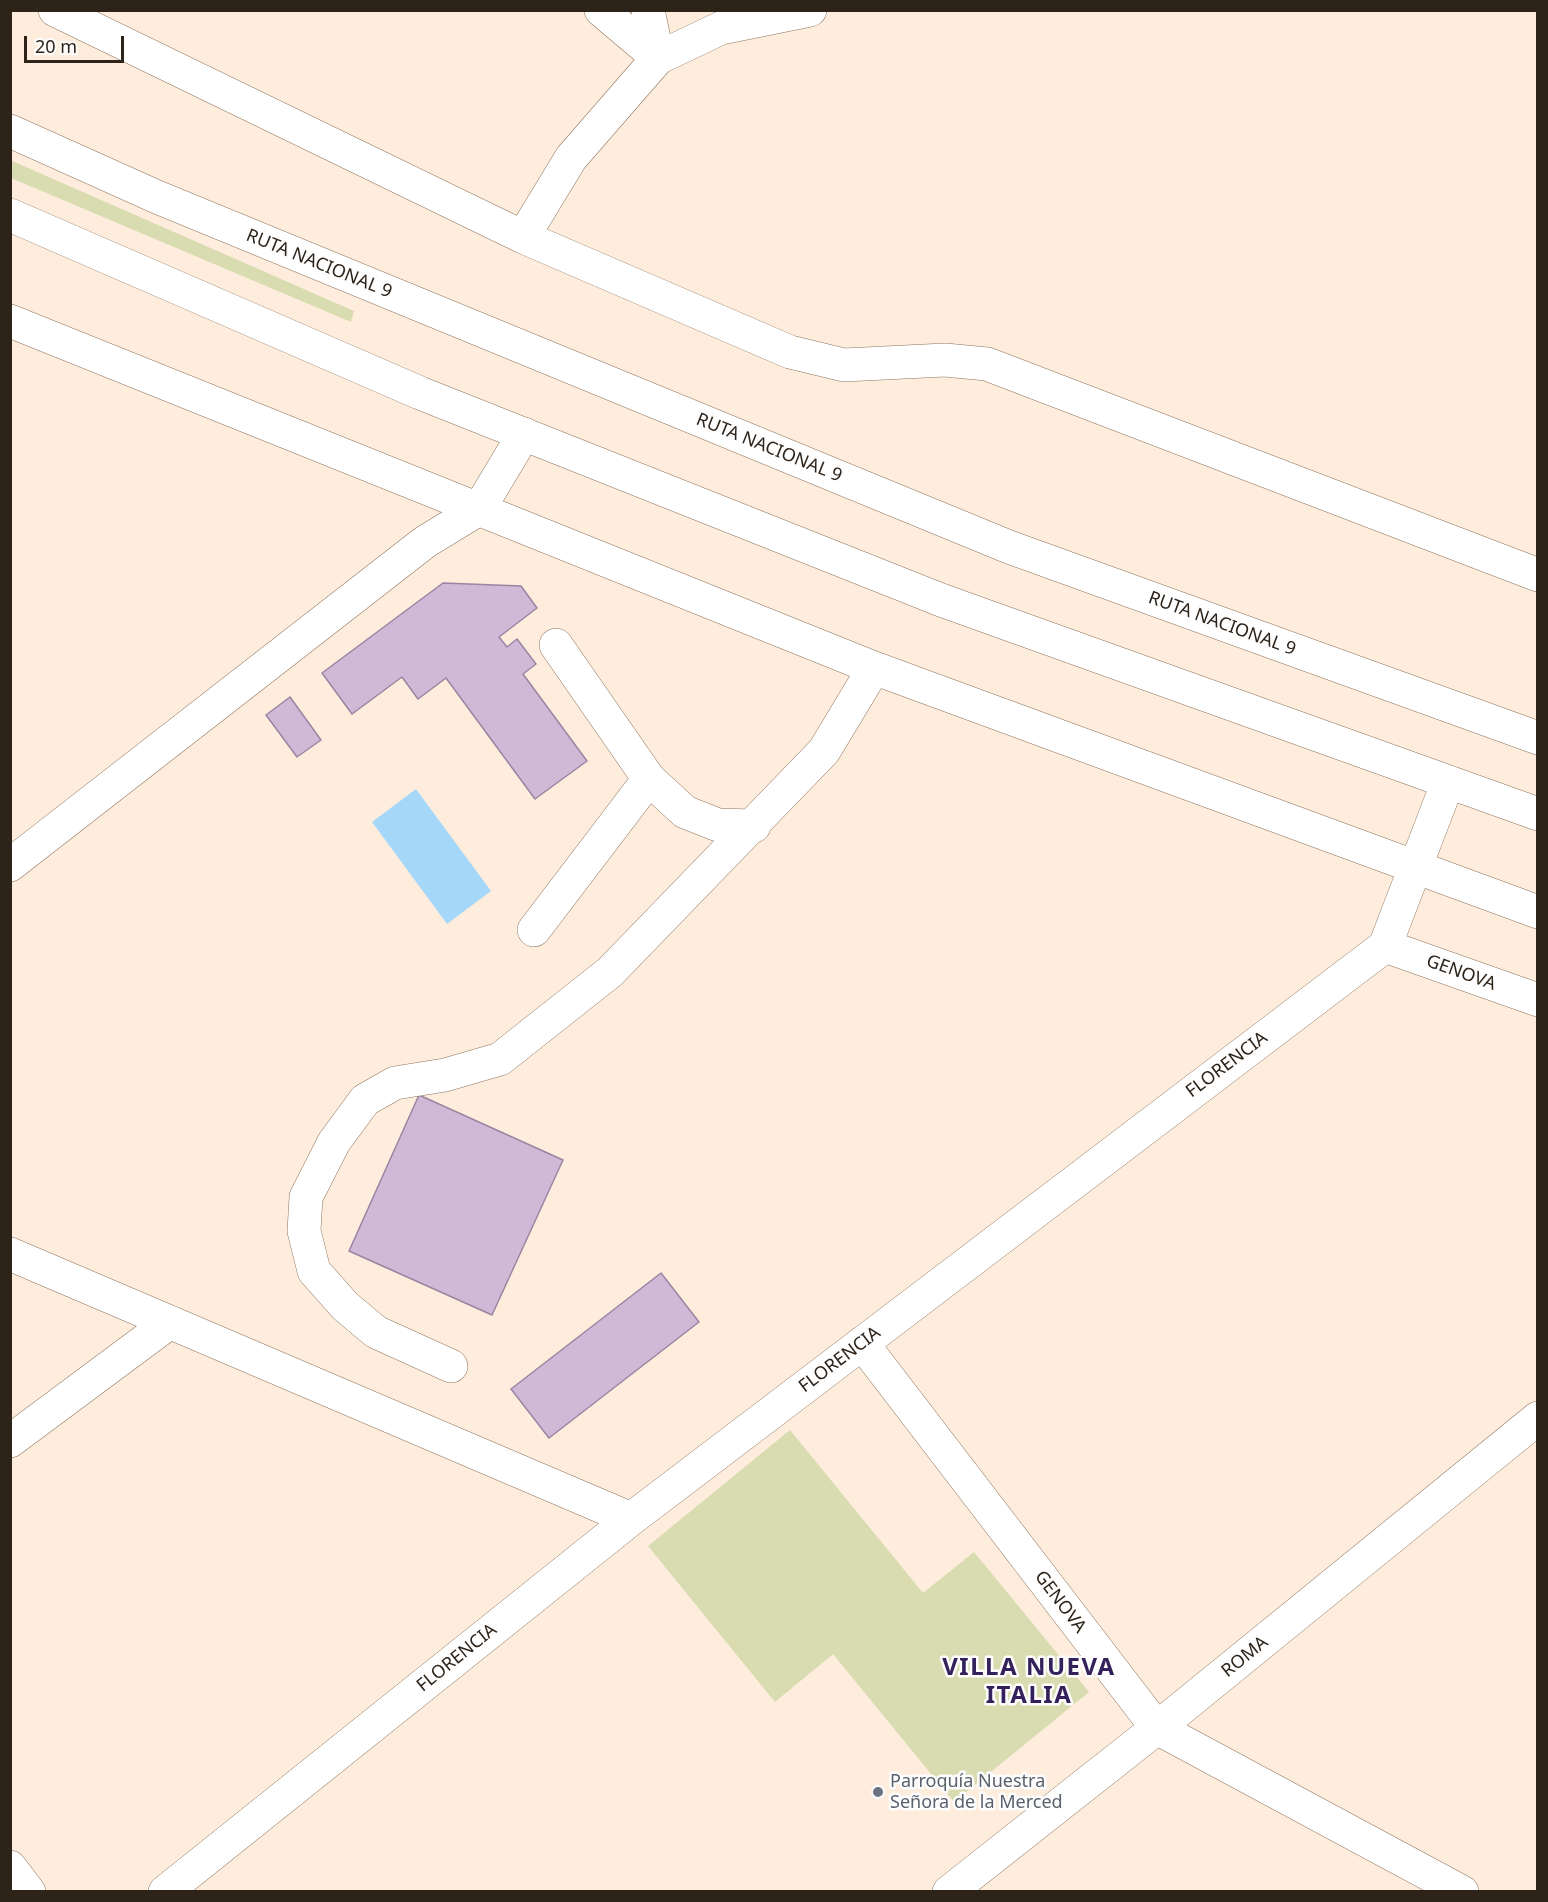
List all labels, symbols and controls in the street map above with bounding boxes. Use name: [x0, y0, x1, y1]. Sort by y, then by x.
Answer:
scale bar: [27, 24, 128, 62]
text: 20 m: [35, 34, 77, 58]
street label: RUTA NACIONAL 9: [243, 225, 395, 303]
street label: RUTA NACIONAL 9: [693, 409, 845, 487]
street label: RUTA NACIONAL 9: [1145, 587, 1299, 661]
street label: GENOVA: [1423, 950, 1499, 996]
street label: FLORENCIA: [1182, 1027, 1272, 1103]
street label: FLORENCIA: [795, 1322, 885, 1398]
street label: GENOVA: [1030, 1567, 1090, 1637]
street label: FLORENCIA: [413, 1619, 501, 1697]
street label: ROMA: [1218, 1632, 1272, 1682]
district label: VILLA NUEVA ITALIA: [942, 1654, 1116, 1710]
place label: Parroquía Nuestra Señora de la Merced: [890, 1771, 1063, 1814]
marker: Parroquía Nuestra Señora de la Merced: [871, 1785, 885, 1799]

